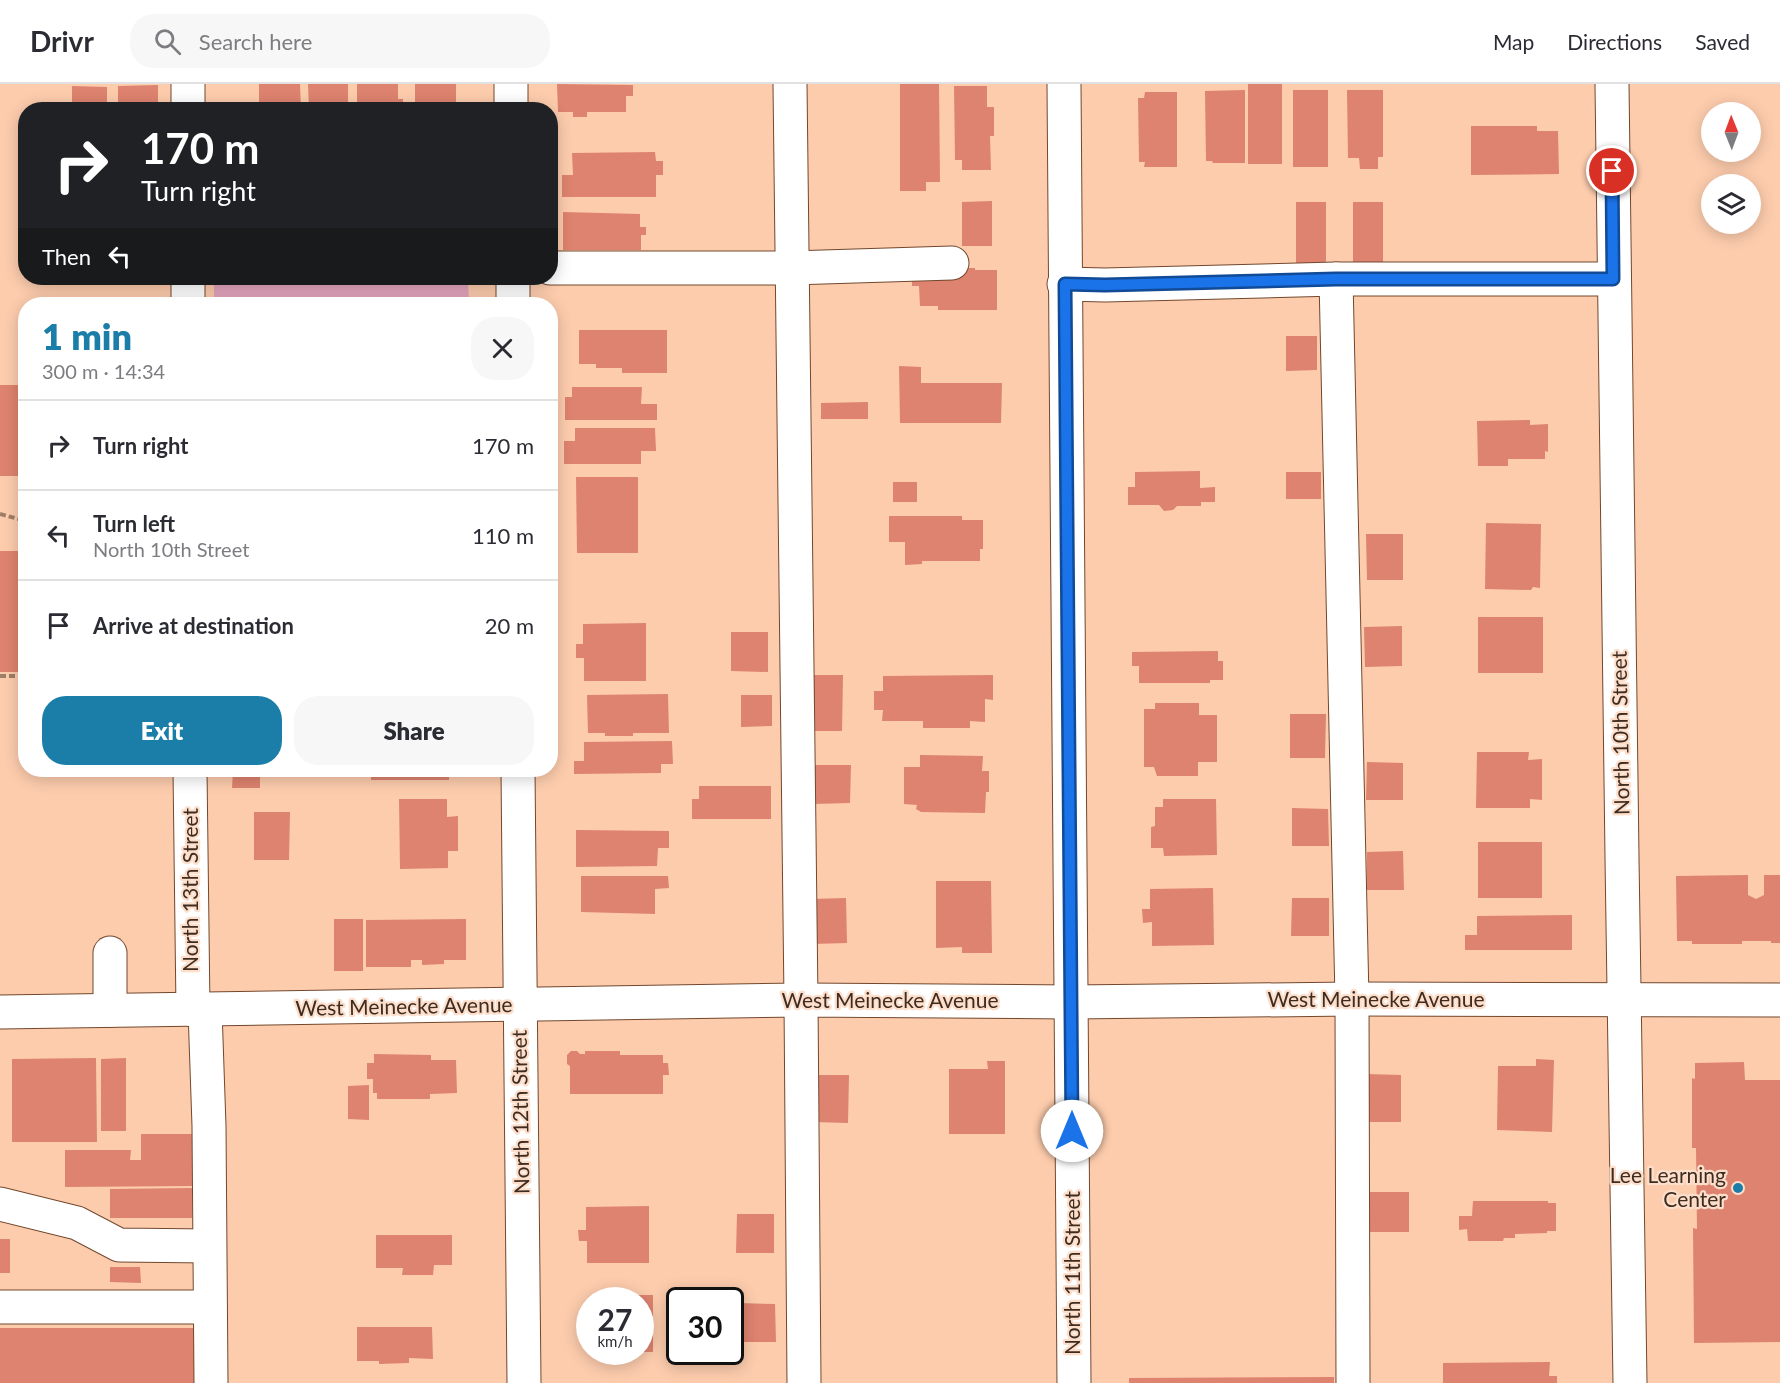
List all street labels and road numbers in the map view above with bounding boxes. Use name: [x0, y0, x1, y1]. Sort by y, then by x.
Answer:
street label: North 10th Street: [1606, 650, 1633, 815]
street label: North 13th Street: [177, 807, 202, 972]
street label: West Meinecke Avenue: [1267, 986, 1485, 1011]
street label: West Meinecke Avenue: [781, 987, 999, 1012]
street label: West Meinecke Avenue: [295, 991, 513, 1020]
street label: North 12th Street: [506, 1029, 533, 1194]
street label: North 11th Street: [1059, 1190, 1084, 1355]

